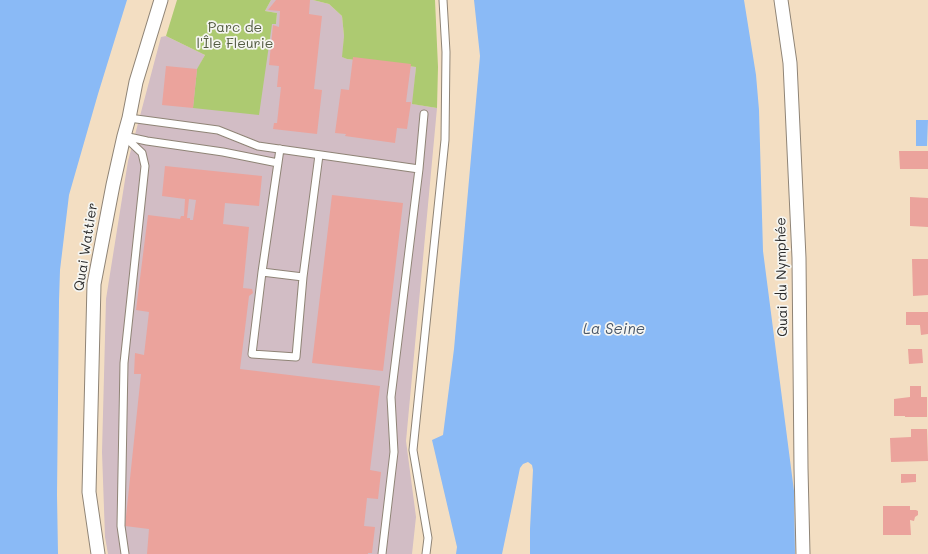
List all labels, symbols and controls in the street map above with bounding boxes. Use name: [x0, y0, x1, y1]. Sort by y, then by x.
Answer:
park label: Parc de l'Île Fleurie: [196, 20, 274, 52]
street label: Quai Wattier: [71, 202, 101, 292]
street label: Quai du Nymphée: [773, 217, 791, 337]
water label: La Seine: [583, 320, 645, 338]

